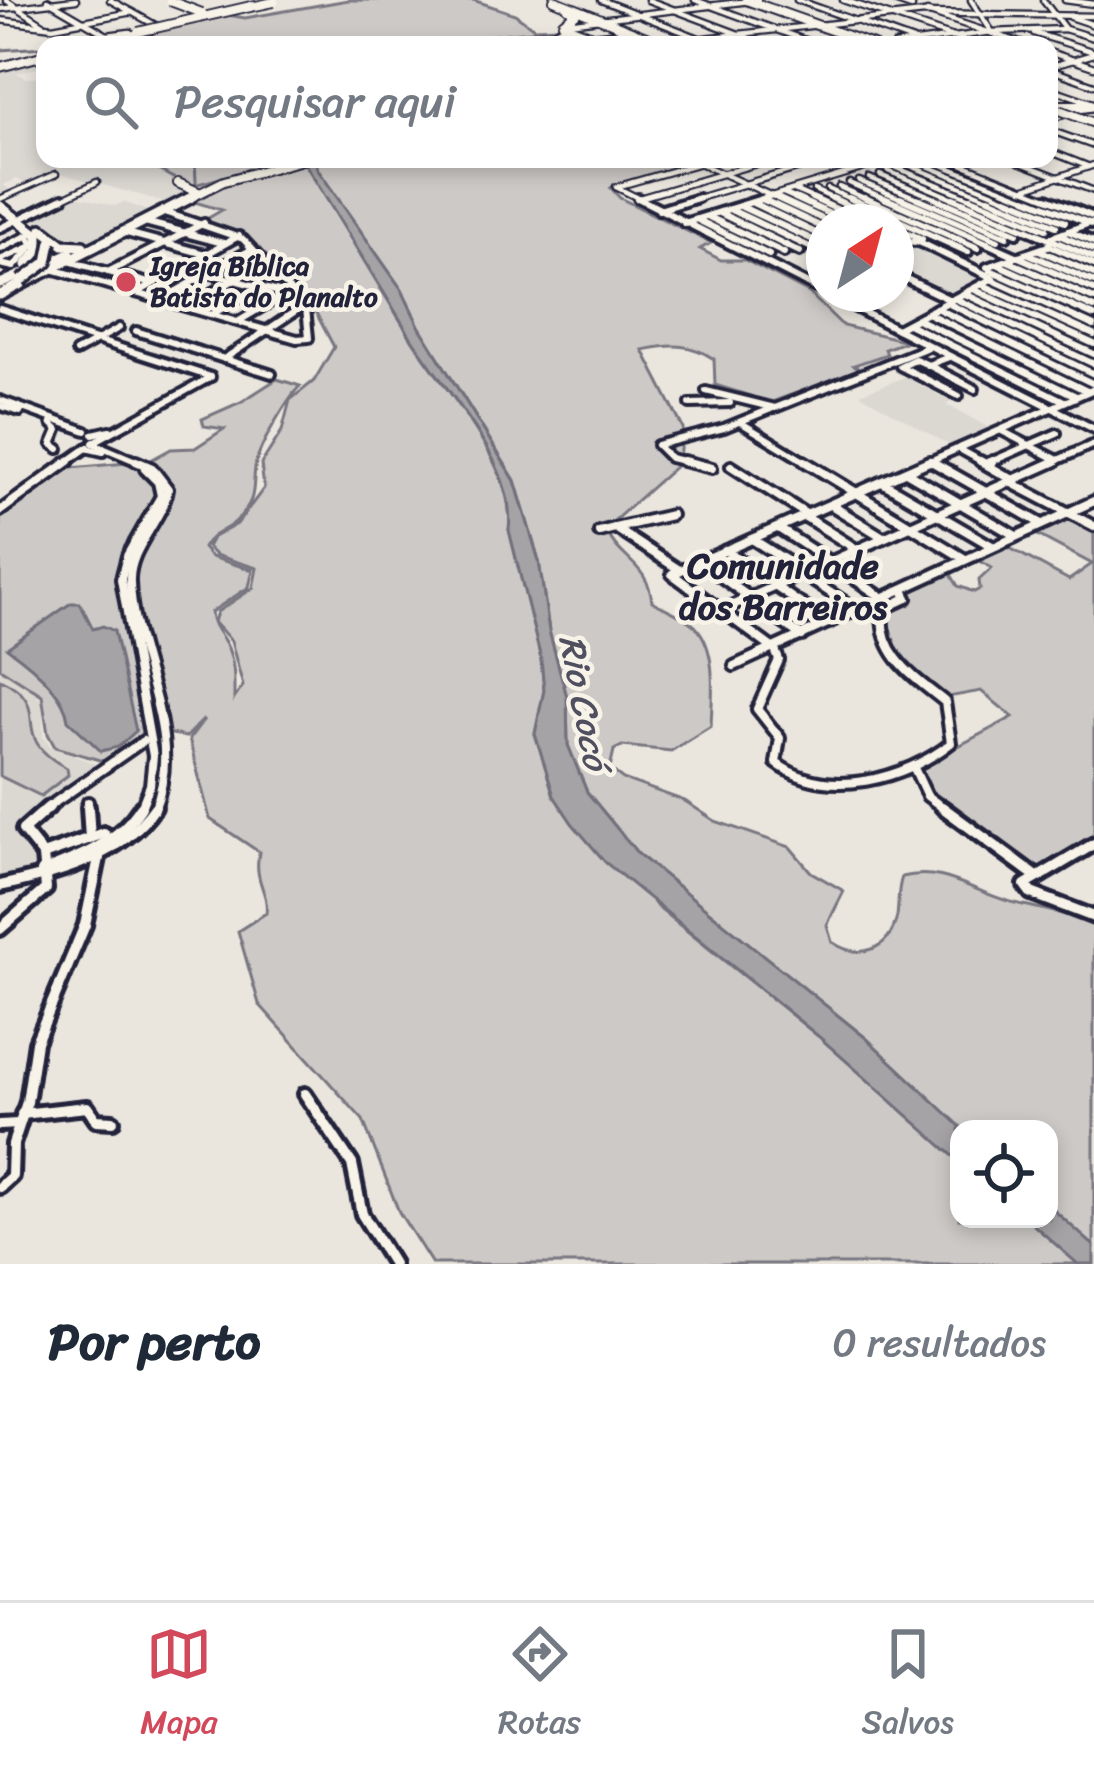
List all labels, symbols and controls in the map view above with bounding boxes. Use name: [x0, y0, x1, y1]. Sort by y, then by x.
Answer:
search box: [36, 36, 1058, 168]
text: Pesquisar aqui: [174, 62, 456, 142]
icon: search: [78, 69, 144, 135]
north arrow: [806, 204, 914, 312]
place label: Igreja Bíblica Batista do Planalto: [148, 242, 378, 321]
marker: Igreja Bíblica Batista do Planalto: [113, 269, 139, 295]
district label: Comunidade dos Barreiros: [679, 534, 889, 639]
water label: Rio Cocó: [540, 629, 630, 782]
map controls: [950, 1120, 1058, 1228]
button: locate: [950, 1120, 1058, 1228]
text: Por perto: [48, 1297, 261, 1387]
text: 0 resultados: [832, 1308, 1046, 1377]
tab: Mapa: [140, 1621, 218, 1751]
tab: Rotas: [498, 1621, 581, 1751]
tab: Salvos: [861, 1621, 954, 1751]

